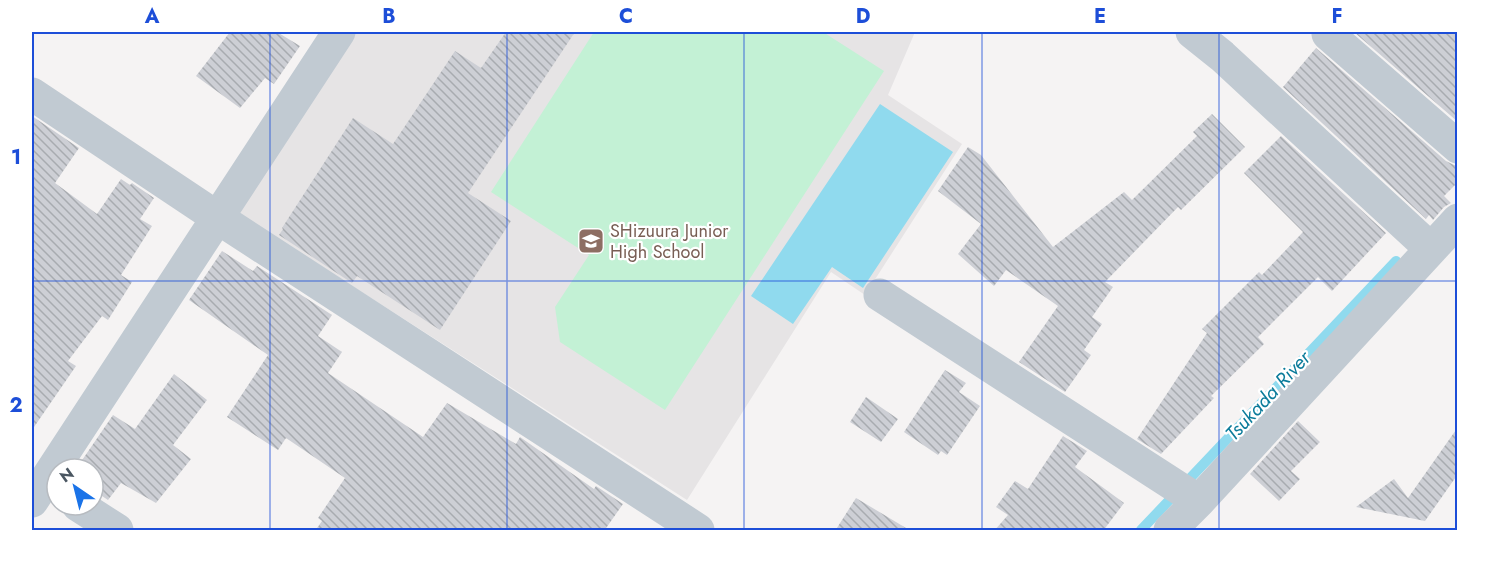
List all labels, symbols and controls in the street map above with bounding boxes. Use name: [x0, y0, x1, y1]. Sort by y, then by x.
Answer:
text: A: [144, 2, 160, 31]
text: B: [382, 2, 396, 31]
text: C: [619, 2, 633, 31]
text: D: [856, 2, 870, 31]
text: E: [1094, 2, 1106, 31]
text: F: [1331, 2, 1343, 31]
text: 1: [11, 143, 21, 172]
place label: SHizuura Junior High School: [610, 218, 729, 265]
school or university icon: SHizuura Junior High School: [576, 226, 606, 256]
water label: Tsukada River: [1219, 344, 1318, 447]
text: 2: [9, 391, 23, 420]
north arrow: [45, 457, 105, 517]
text: N: [55, 462, 78, 488]

